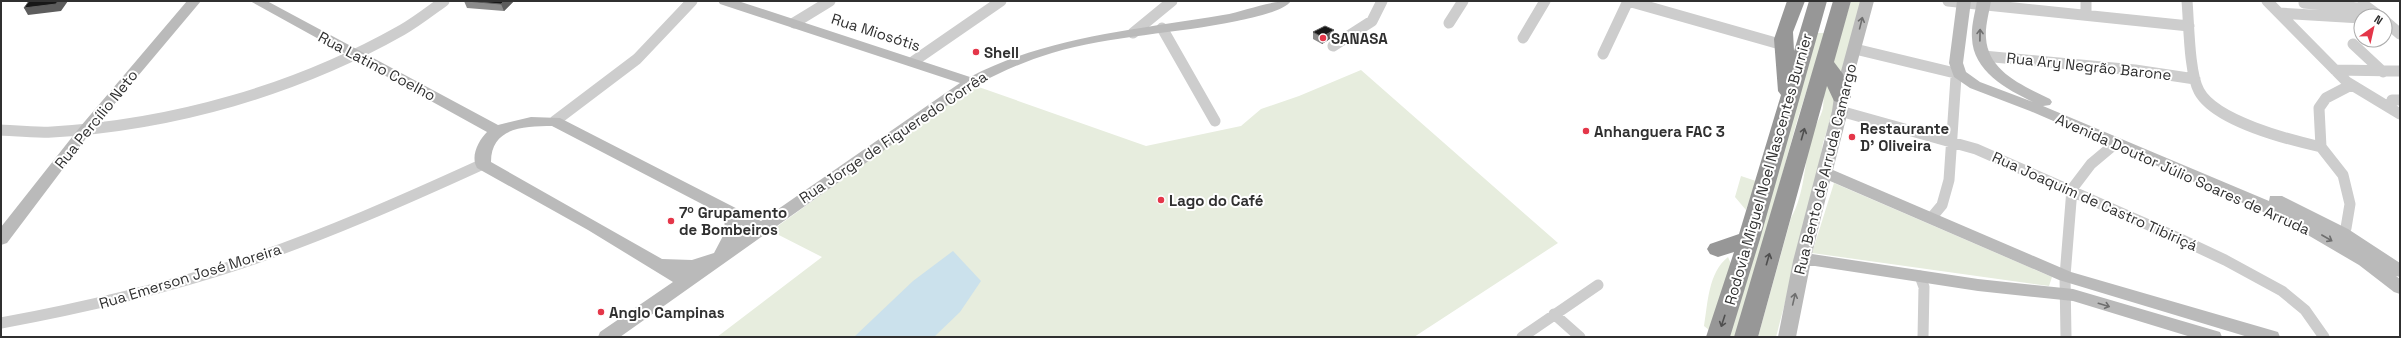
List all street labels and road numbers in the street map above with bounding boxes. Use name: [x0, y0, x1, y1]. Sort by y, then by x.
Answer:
street label: Rua Miosótis: [829, 9, 923, 55]
street label: Rua Latino Coelho: [315, 27, 439, 105]
street label: Rodovia Miguel Noel Nascentes Burnier: [1720, 31, 1816, 307]
street label: Rua Ary Negrão Barone: [2006, 48, 2173, 84]
street label: Rua Bento de Arruda Camargo: [1790, 61, 1860, 277]
street label: Rua Percílio Neto: [50, 66, 142, 172]
street label: Rua Jorge de Figueredo Corrêa: [795, 67, 991, 207]
street label: Avenida Doutor Júlio Soares de Arruda: [2053, 109, 2313, 239]
street label: Rua Joaquim de Castro Tibiriçá: [1989, 147, 2201, 255]
street label: Rua Emerson José Moreira: [97, 239, 284, 313]

